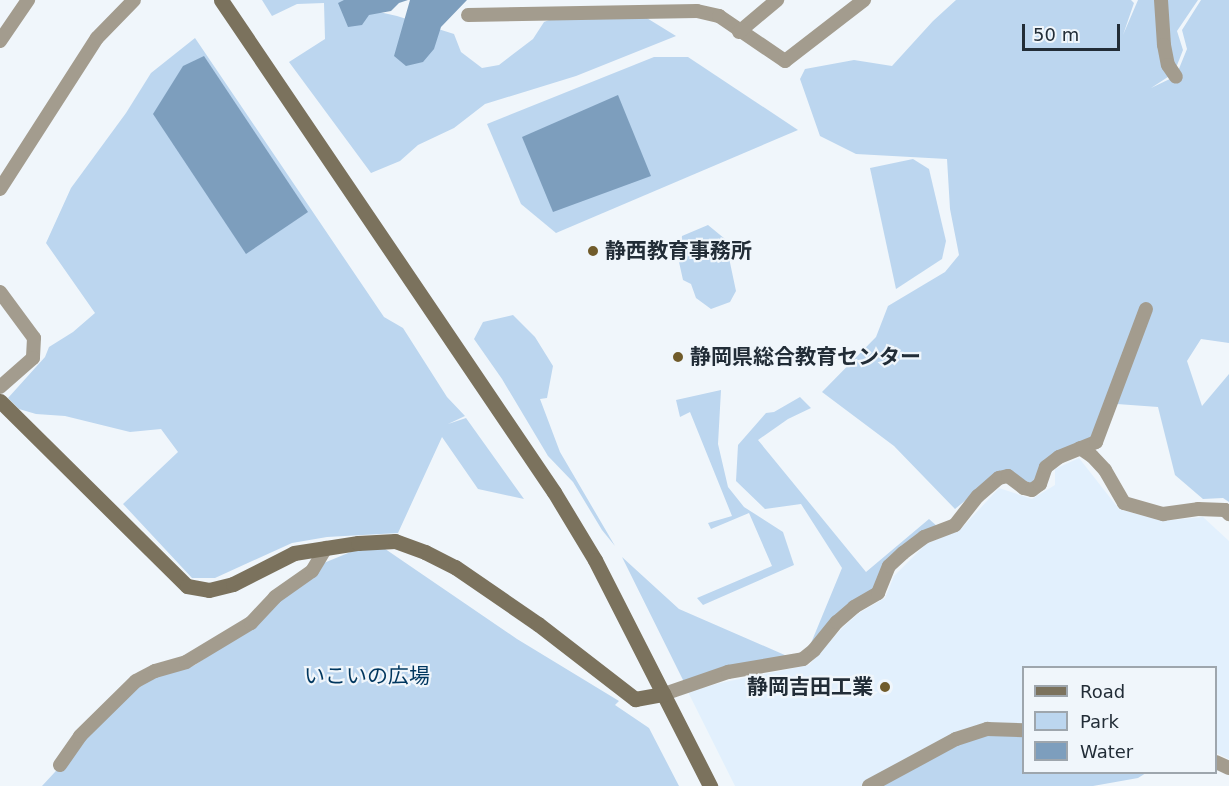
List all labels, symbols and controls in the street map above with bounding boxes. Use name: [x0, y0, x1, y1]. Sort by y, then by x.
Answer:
scale bar: [1025, 12, 1122, 50]
text: 50 m: [1033, 24, 1079, 45]
place label: 静西教育事務所: [605, 238, 752, 264]
marker: 静西教育事務所: [586, 244, 600, 258]
place label: 静岡県総合教育センター: [690, 344, 921, 370]
marker: 静岡県総合教育センター: [671, 350, 685, 364]
park label: いこいの広場: [304, 663, 430, 689]
legend: [1022, 666, 1217, 774]
place label: 静岡吉田工業: [747, 674, 873, 700]
marker: 静岡吉田工業: [878, 680, 892, 694]
text: Road: [1080, 681, 1125, 702]
text: Park: [1080, 711, 1119, 732]
text: Water: [1080, 741, 1133, 762]

